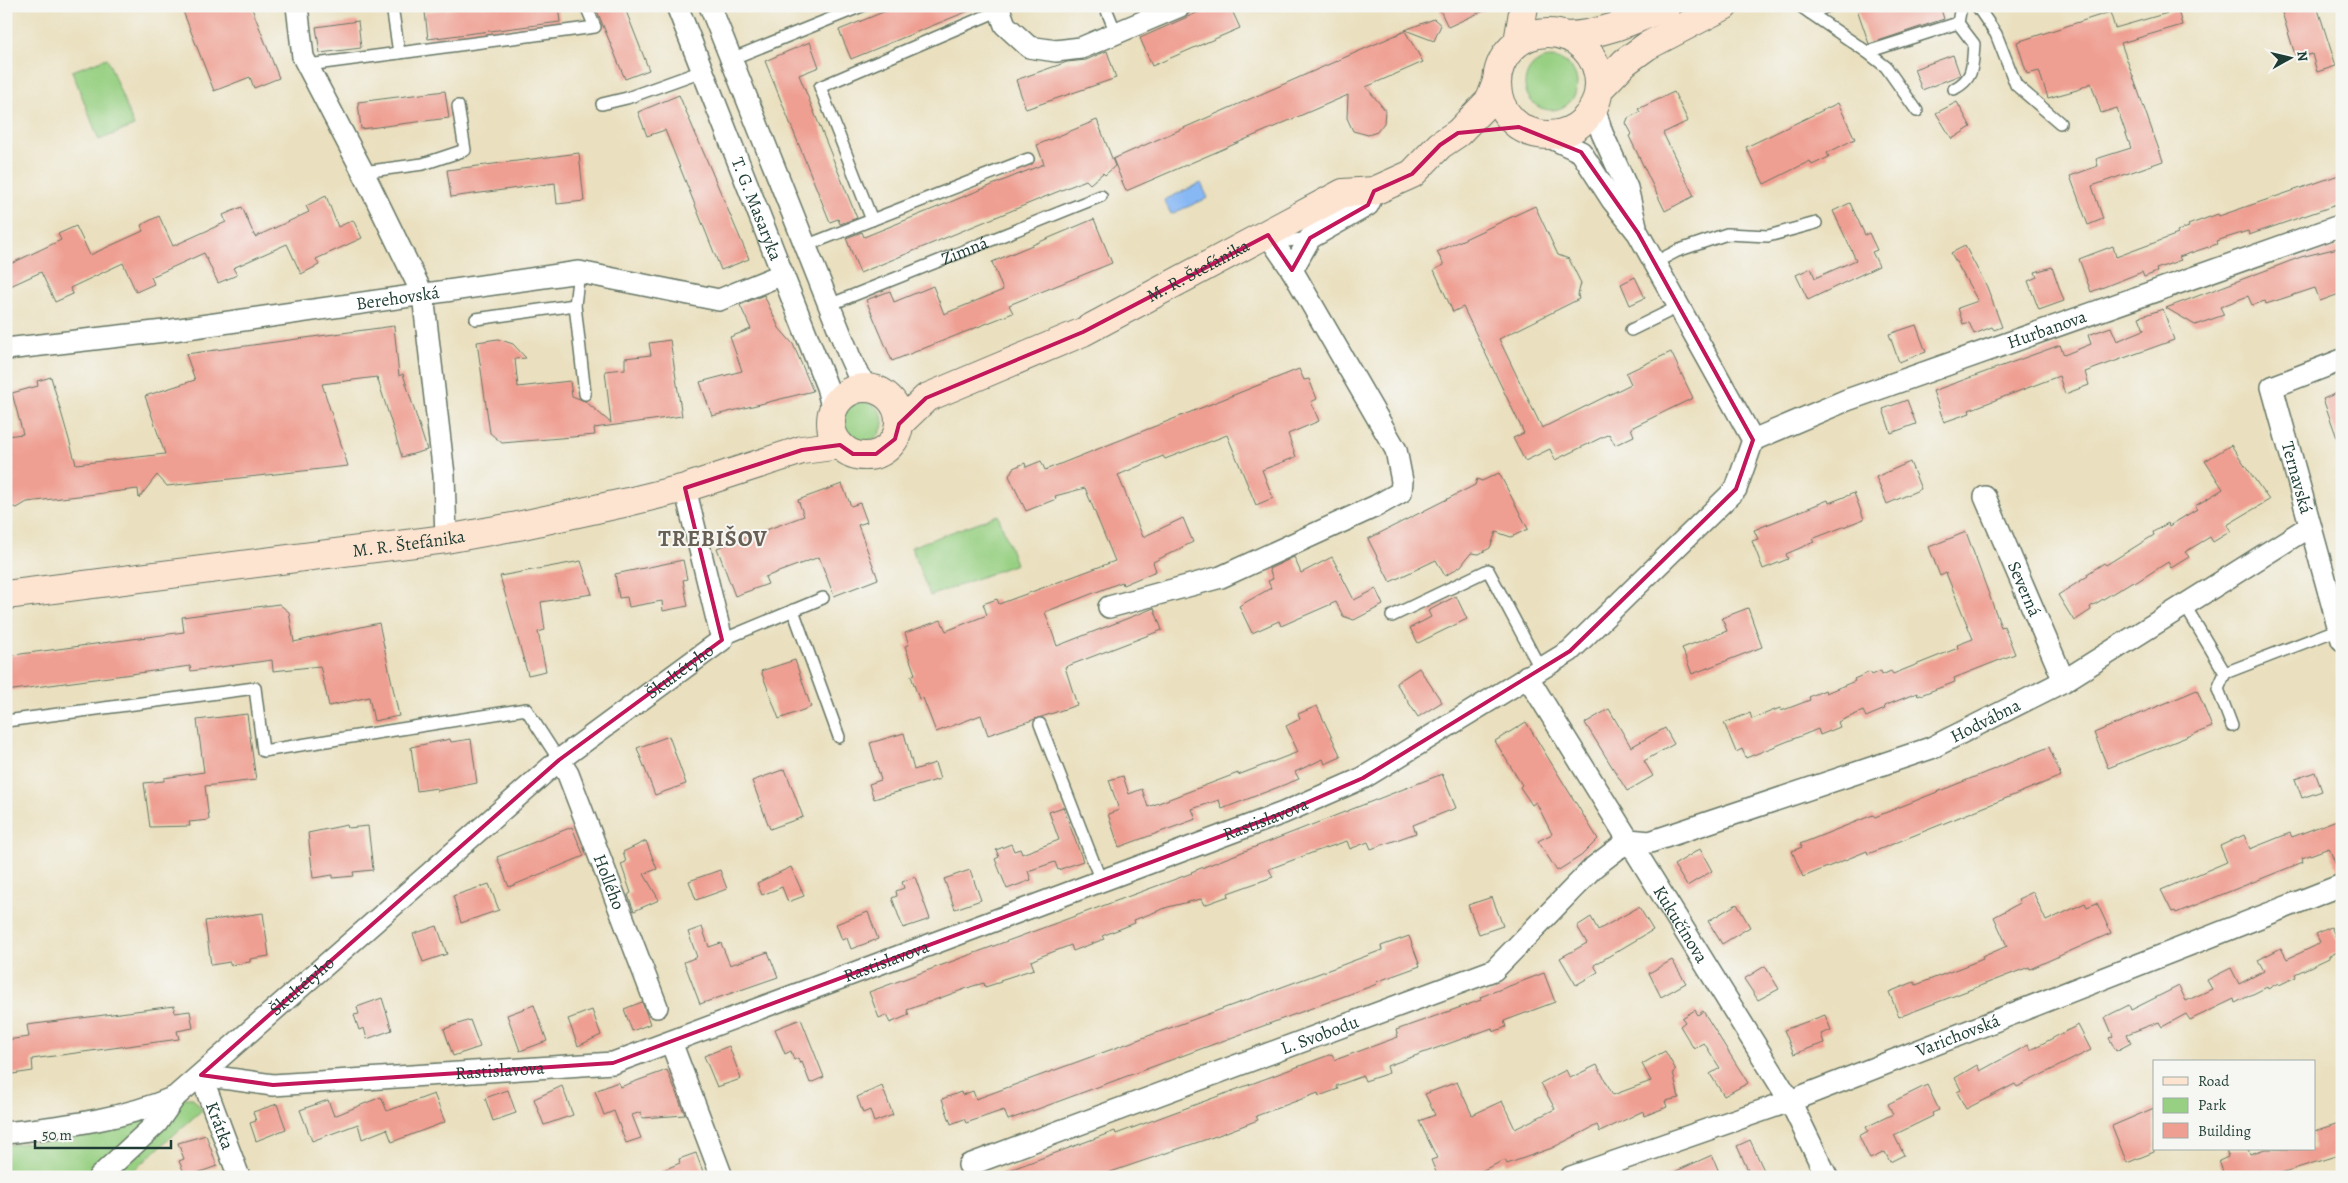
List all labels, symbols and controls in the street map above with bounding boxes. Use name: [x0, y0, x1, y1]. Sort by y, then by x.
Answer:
north arrow: [2266, 32, 2316, 82]
text: N: [2292, 50, 2312, 63]
street label: T. G. Masaryka: [726, 154, 788, 265]
street label: Zimná: [938, 230, 992, 271]
street label: M. R. Štefánika: [1142, 233, 1254, 308]
street label: Berehovská: [354, 280, 442, 316]
street label: Hurbanova: [2004, 304, 2090, 354]
street label: Ternavská: [2276, 439, 2319, 517]
street label: M. R. Štefánika: [351, 524, 468, 563]
district label: TREBIŠOV: [658, 524, 768, 554]
street label: Severná: [2002, 557, 2047, 621]
street label: Škultétyho: [641, 638, 719, 704]
street label: Hodvábna: [1946, 693, 2025, 748]
street label: Rastislavova: [1219, 791, 1312, 846]
street label: Hollého: [588, 851, 631, 913]
street label: Kukučínova: [1648, 881, 1714, 968]
street label: Rastislavova: [840, 934, 933, 988]
street label: Škultétyho: [264, 951, 339, 1021]
street label: Varichovská: [1911, 1008, 2004, 1063]
street label: L. Svobodu: [1277, 1009, 1362, 1060]
street label: Rastislavova: [454, 1055, 546, 1085]
legend: [2153, 1060, 2316, 1150]
text: Road: [2198, 1071, 2230, 1091]
text: Park: [2198, 1095, 2227, 1115]
street label: Krátka: [200, 1098, 240, 1153]
scale bar: [35, 1118, 171, 1150]
text: Building: [2198, 1121, 2251, 1141]
text: 50 m: [42, 1125, 72, 1145]

